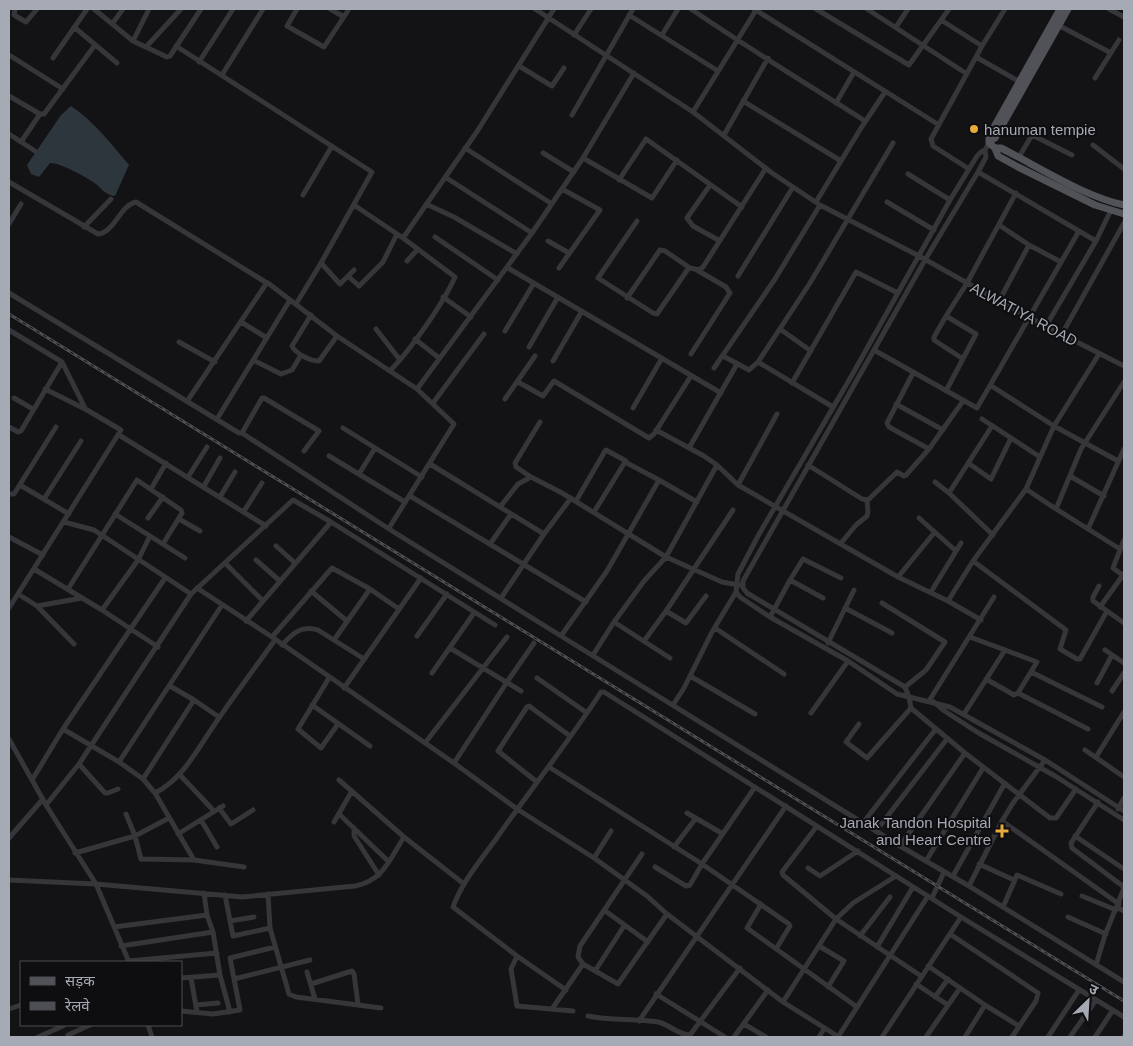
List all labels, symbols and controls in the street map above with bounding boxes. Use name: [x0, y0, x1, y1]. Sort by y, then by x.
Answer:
place label: hanuman tempie: [984, 121, 1096, 138]
marker: hanuman tempie: [968, 123, 980, 135]
street label: ALWATIYA ROAD: [968, 279, 1081, 349]
place label: Janak Tandon Hospital and Heart Centre: [840, 814, 991, 848]
marker: Janak Tandon Hospital and Heart Centre: [995, 824, 1009, 838]
legend: [20, 961, 182, 1026]
text: सड़क: [65, 972, 95, 989]
north arrow: [1063, 976, 1113, 1026]
text: उ: [1086, 980, 1101, 999]
text: रेलवे: [64, 997, 90, 1014]

